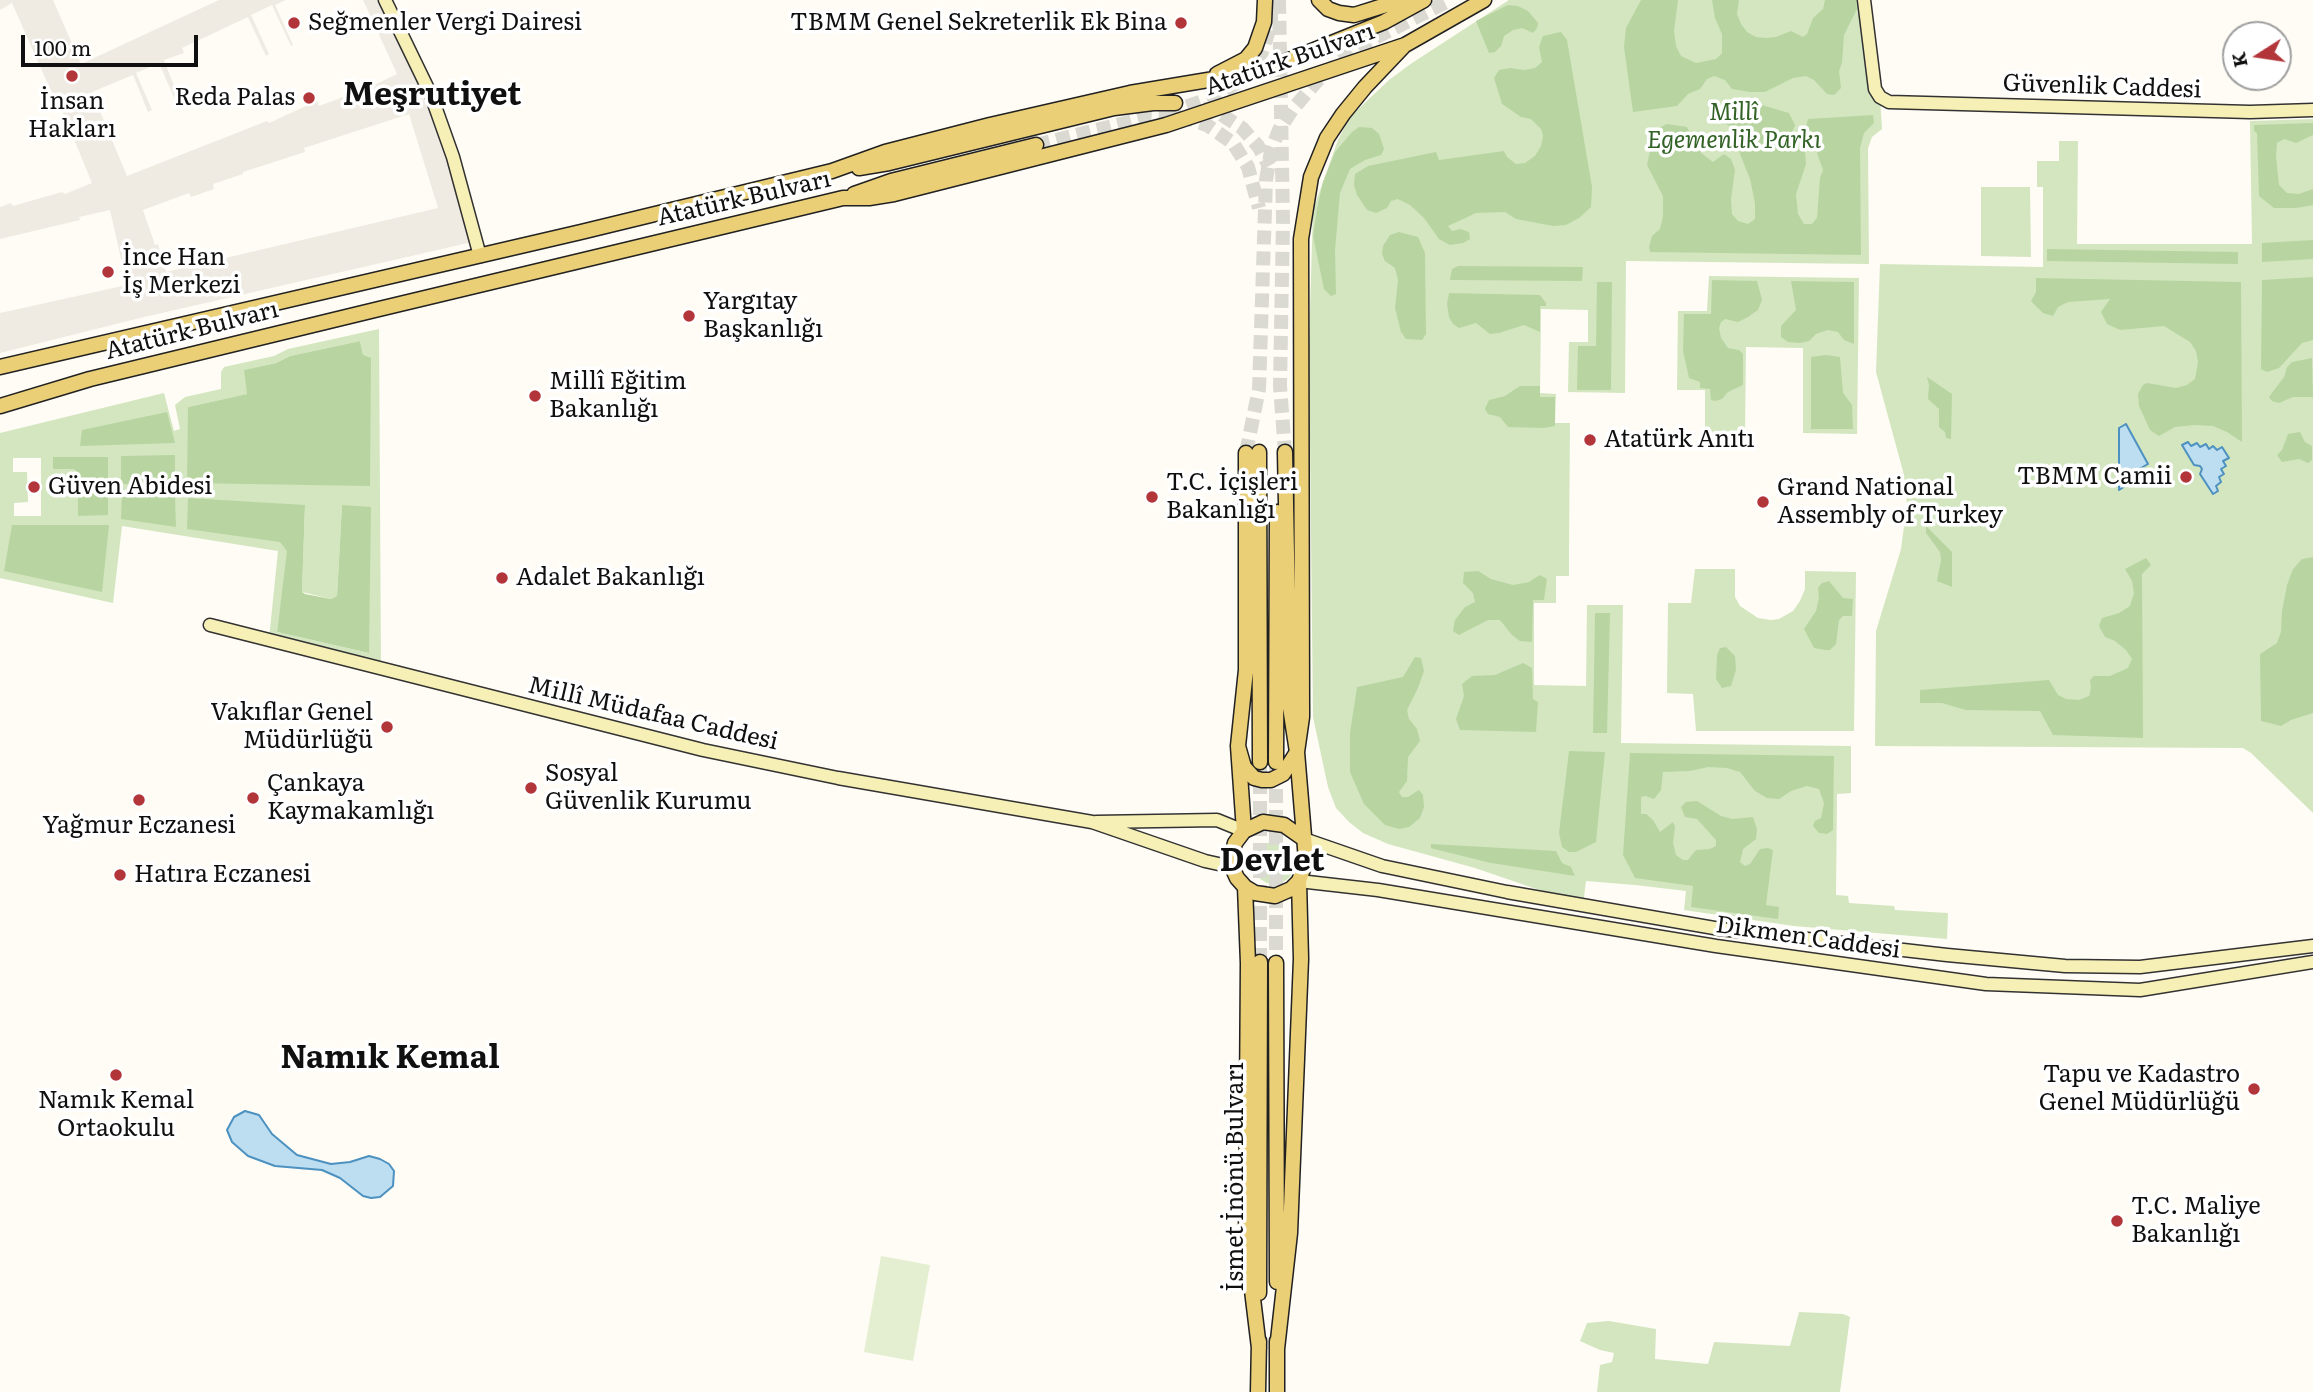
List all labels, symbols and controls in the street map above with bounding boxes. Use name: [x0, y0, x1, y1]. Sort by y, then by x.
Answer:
place label: Seğmenler Vergi Dairesi: [308, 9, 582, 37]
place label: TBMM Genel Sekreterlik Ek Bina: [790, 9, 1167, 37]
marker: Seğmenler Vergi Dairesi: [286, 15, 302, 31]
marker: TBMM Genel Sekreterlik Ek Bina: [1173, 15, 1189, 31]
street label: Atatürk Bulvarı: [1201, 18, 1379, 102]
scale bar: [24, 21, 201, 65]
north arrow: [2222, 21, 2292, 91]
text: 100 m: [34, 31, 91, 62]
text: K: [2223, 50, 2254, 70]
marker: İnsan Hakları: [64, 68, 80, 84]
street label: Güvenlik Caddesi: [2002, 69, 2202, 105]
district label: Meşrutiyet: [343, 77, 521, 115]
place label: Reda Palas: [174, 84, 295, 112]
place label: İnsan Hakları: [28, 88, 116, 144]
marker: Reda Palas: [301, 90, 317, 106]
park label: Millî Egemenlik Parkı: [1647, 99, 1821, 155]
street label: Atatürk Bulvarı: [654, 165, 834, 233]
place label: İnce Han İş Merkezi: [122, 244, 241, 300]
marker: İnce Han İş Merkezi: [100, 264, 116, 280]
place label: Yargıtay Başkanlığı: [703, 288, 823, 344]
street label: Atatürk Bulvarı: [102, 296, 282, 366]
marker: Yargıtay Başkanlığı: [681, 308, 697, 324]
place label: Millî Eğitim Bakanlığı: [549, 368, 687, 424]
marker: Millî Eğitim Bakanlığı: [527, 388, 543, 404]
place label: Atatürk Anıtı: [1604, 426, 1754, 454]
marker: Atatürk Anıtı: [1582, 432, 1598, 448]
place label: TBMM Camii: [2017, 463, 2172, 491]
place label: T.C. İçişleri Bakanlığı: [1166, 469, 1298, 525]
marker: TBMM Camii: [2178, 469, 2194, 485]
place label: Güven Abidesi: [48, 473, 212, 501]
place label: Grand National Assembly of Turkey: [1777, 474, 2003, 530]
marker: Güven Abidesi: [26, 479, 42, 495]
marker: T.C. İçişleri Bakanlığı: [1144, 489, 1160, 505]
marker: Grand National Assembly of Turkey: [1755, 494, 1771, 510]
place label: Adalet Bakanlığı: [516, 564, 705, 592]
marker: Adalet Bakanlığı: [494, 570, 510, 586]
street label: Millî Müdafaa Caddesi: [525, 671, 781, 757]
place label: Vakıflar Genel Müdürlüğü: [211, 699, 373, 755]
marker: Vakıflar Genel Müdürlüğü: [379, 719, 395, 735]
place label: Sosyal Güvenlik Kurumu: [545, 760, 751, 816]
place label: Çankaya Kaymakamlığı: [267, 770, 434, 826]
marker: Sosyal Güvenlik Kurumu: [523, 780, 539, 796]
marker: Çankaya Kaymakamlığı: [245, 790, 261, 806]
marker: Yağmur Eczanesi: [131, 792, 147, 808]
place label: Yağmur Eczanesi: [42, 812, 236, 840]
district label: Devlet: [1219, 843, 1325, 881]
place label: Hatıra Eczanesi: [134, 861, 311, 889]
marker: Hatıra Eczanesi: [112, 867, 128, 883]
street label: Dikmen Caddesi: [1714, 911, 1902, 965]
district label: Namık Kemal: [280, 1040, 500, 1078]
place label: Tapu ve Kadastro Genel Müdürlüğü: [2039, 1061, 2240, 1117]
street label: İsmet İnönü Bulvarı: [1222, 1062, 1250, 1292]
marker: Namık Kemal Ortaokulu: [108, 1067, 124, 1083]
marker: Tapu ve Kadastro Genel Müdürlüğü: [2246, 1081, 2262, 1097]
place label: Namık Kemal Ortaokulu: [38, 1087, 194, 1143]
place label: T.C. Maliye Bakanlığı: [2131, 1193, 2261, 1249]
marker: T.C. Maliye Bakanlığı: [2109, 1213, 2125, 1229]

